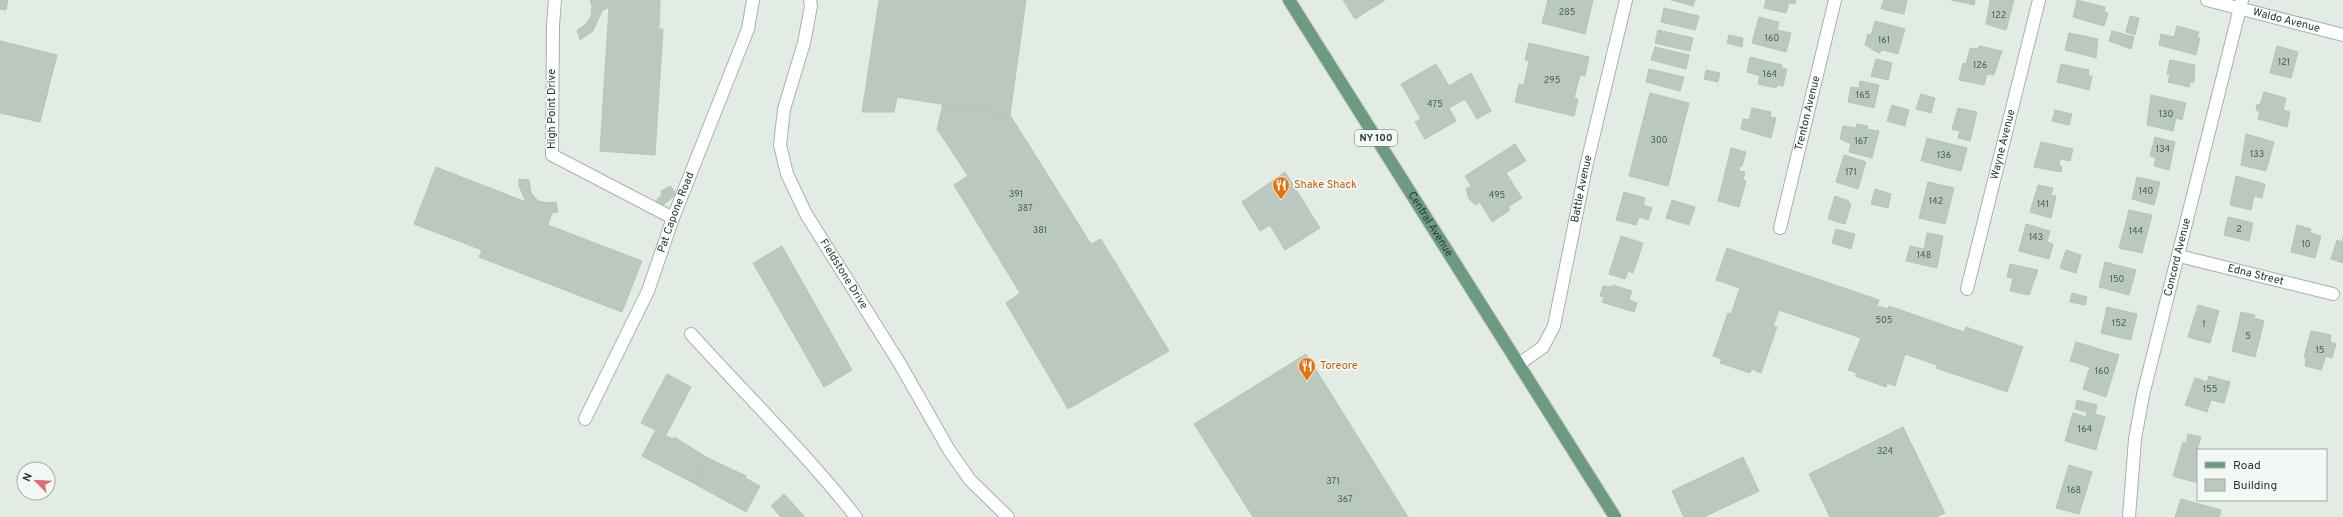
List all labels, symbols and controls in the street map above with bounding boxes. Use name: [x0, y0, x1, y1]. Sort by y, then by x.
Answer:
street label: Waldo Avenue: [2251, 5, 2322, 36]
house number: 285: [1559, 7, 1575, 18]
house number: 122: [1992, 10, 2006, 21]
house number: 160: [1765, 33, 1779, 44]
house number: 161: [1878, 35, 1890, 46]
house number: 121: [2278, 57, 2290, 68]
house number: 126: [1973, 60, 1987, 71]
street label: High Point Drive: [545, 69, 559, 149]
house number: 164: [1763, 69, 1778, 80]
street label: Trenton Avenue: [1792, 74, 1824, 152]
house number: 295: [1544, 75, 1560, 86]
house number: 165: [1856, 90, 1870, 101]
house number: 475: [1427, 99, 1443, 110]
street label: Wayne Avenue: [1988, 108, 2019, 181]
house number: 130: [2159, 109, 2173, 120]
road number: NY 100: [1355, 130, 1397, 146]
house number: 300: [1651, 135, 1668, 146]
house number: 167: [1854, 136, 1868, 147]
house number: 134: [2156, 144, 2171, 155]
house number: 133: [2250, 149, 2264, 160]
house number: 136: [1937, 150, 1951, 161]
street label: Battle Avenue: [1568, 154, 1596, 224]
house number: 171: [1845, 167, 1857, 178]
street label: Pat Capone Road: [655, 170, 697, 255]
restaurant icon: Shake Shack: [1271, 175, 1291, 200]
place label: Shake Shack: [1294, 178, 1357, 192]
house number: 140: [2139, 186, 2153, 197]
house number: 391: [1009, 189, 1023, 200]
street label: Central Avenue: [1405, 189, 1456, 260]
house number: 495: [1489, 190, 1505, 201]
house number: 142: [1929, 196, 1943, 207]
house number: 141: [2037, 199, 2049, 210]
house number: 387: [1017, 203, 1033, 214]
street label: Concord Avenue: [2161, 216, 2194, 298]
house number: 2: [2236, 224, 2242, 235]
house number: 381: [1033, 225, 1047, 236]
house number: 144: [2129, 226, 2144, 237]
house number: 143: [2029, 232, 2043, 243]
street label: Fieldstone Drive: [816, 236, 871, 312]
house number: 10: [2301, 239, 2311, 250]
house number: 148: [1917, 250, 1931, 261]
street label: Edna Street: [2226, 261, 2285, 289]
house number: 150: [2110, 274, 2125, 285]
house number: 505: [1876, 315, 1892, 326]
house number: 152: [2112, 318, 2126, 329]
house number: 1: [2202, 319, 2206, 330]
house number: 5: [2245, 331, 2251, 342]
house number: 15: [2316, 345, 2324, 356]
restaurant icon: Toreore: [1297, 356, 1317, 381]
place label: Toreore: [1320, 359, 1358, 373]
house number: 160: [2095, 366, 2109, 377]
house number: 155: [2203, 384, 2217, 395]
house number: 164: [2078, 424, 2093, 435]
house number: 324: [1877, 446, 1894, 457]
legend: [2197, 449, 2327, 501]
text: Road: [2233, 458, 2261, 474]
north arrow: [16, 461, 56, 501]
text: N: [20, 471, 36, 484]
house number: 371: [1326, 476, 1340, 487]
text: Building: [2233, 478, 2277, 494]
house number: 168: [2067, 485, 2081, 496]
house number: 367: [1337, 494, 1353, 505]

